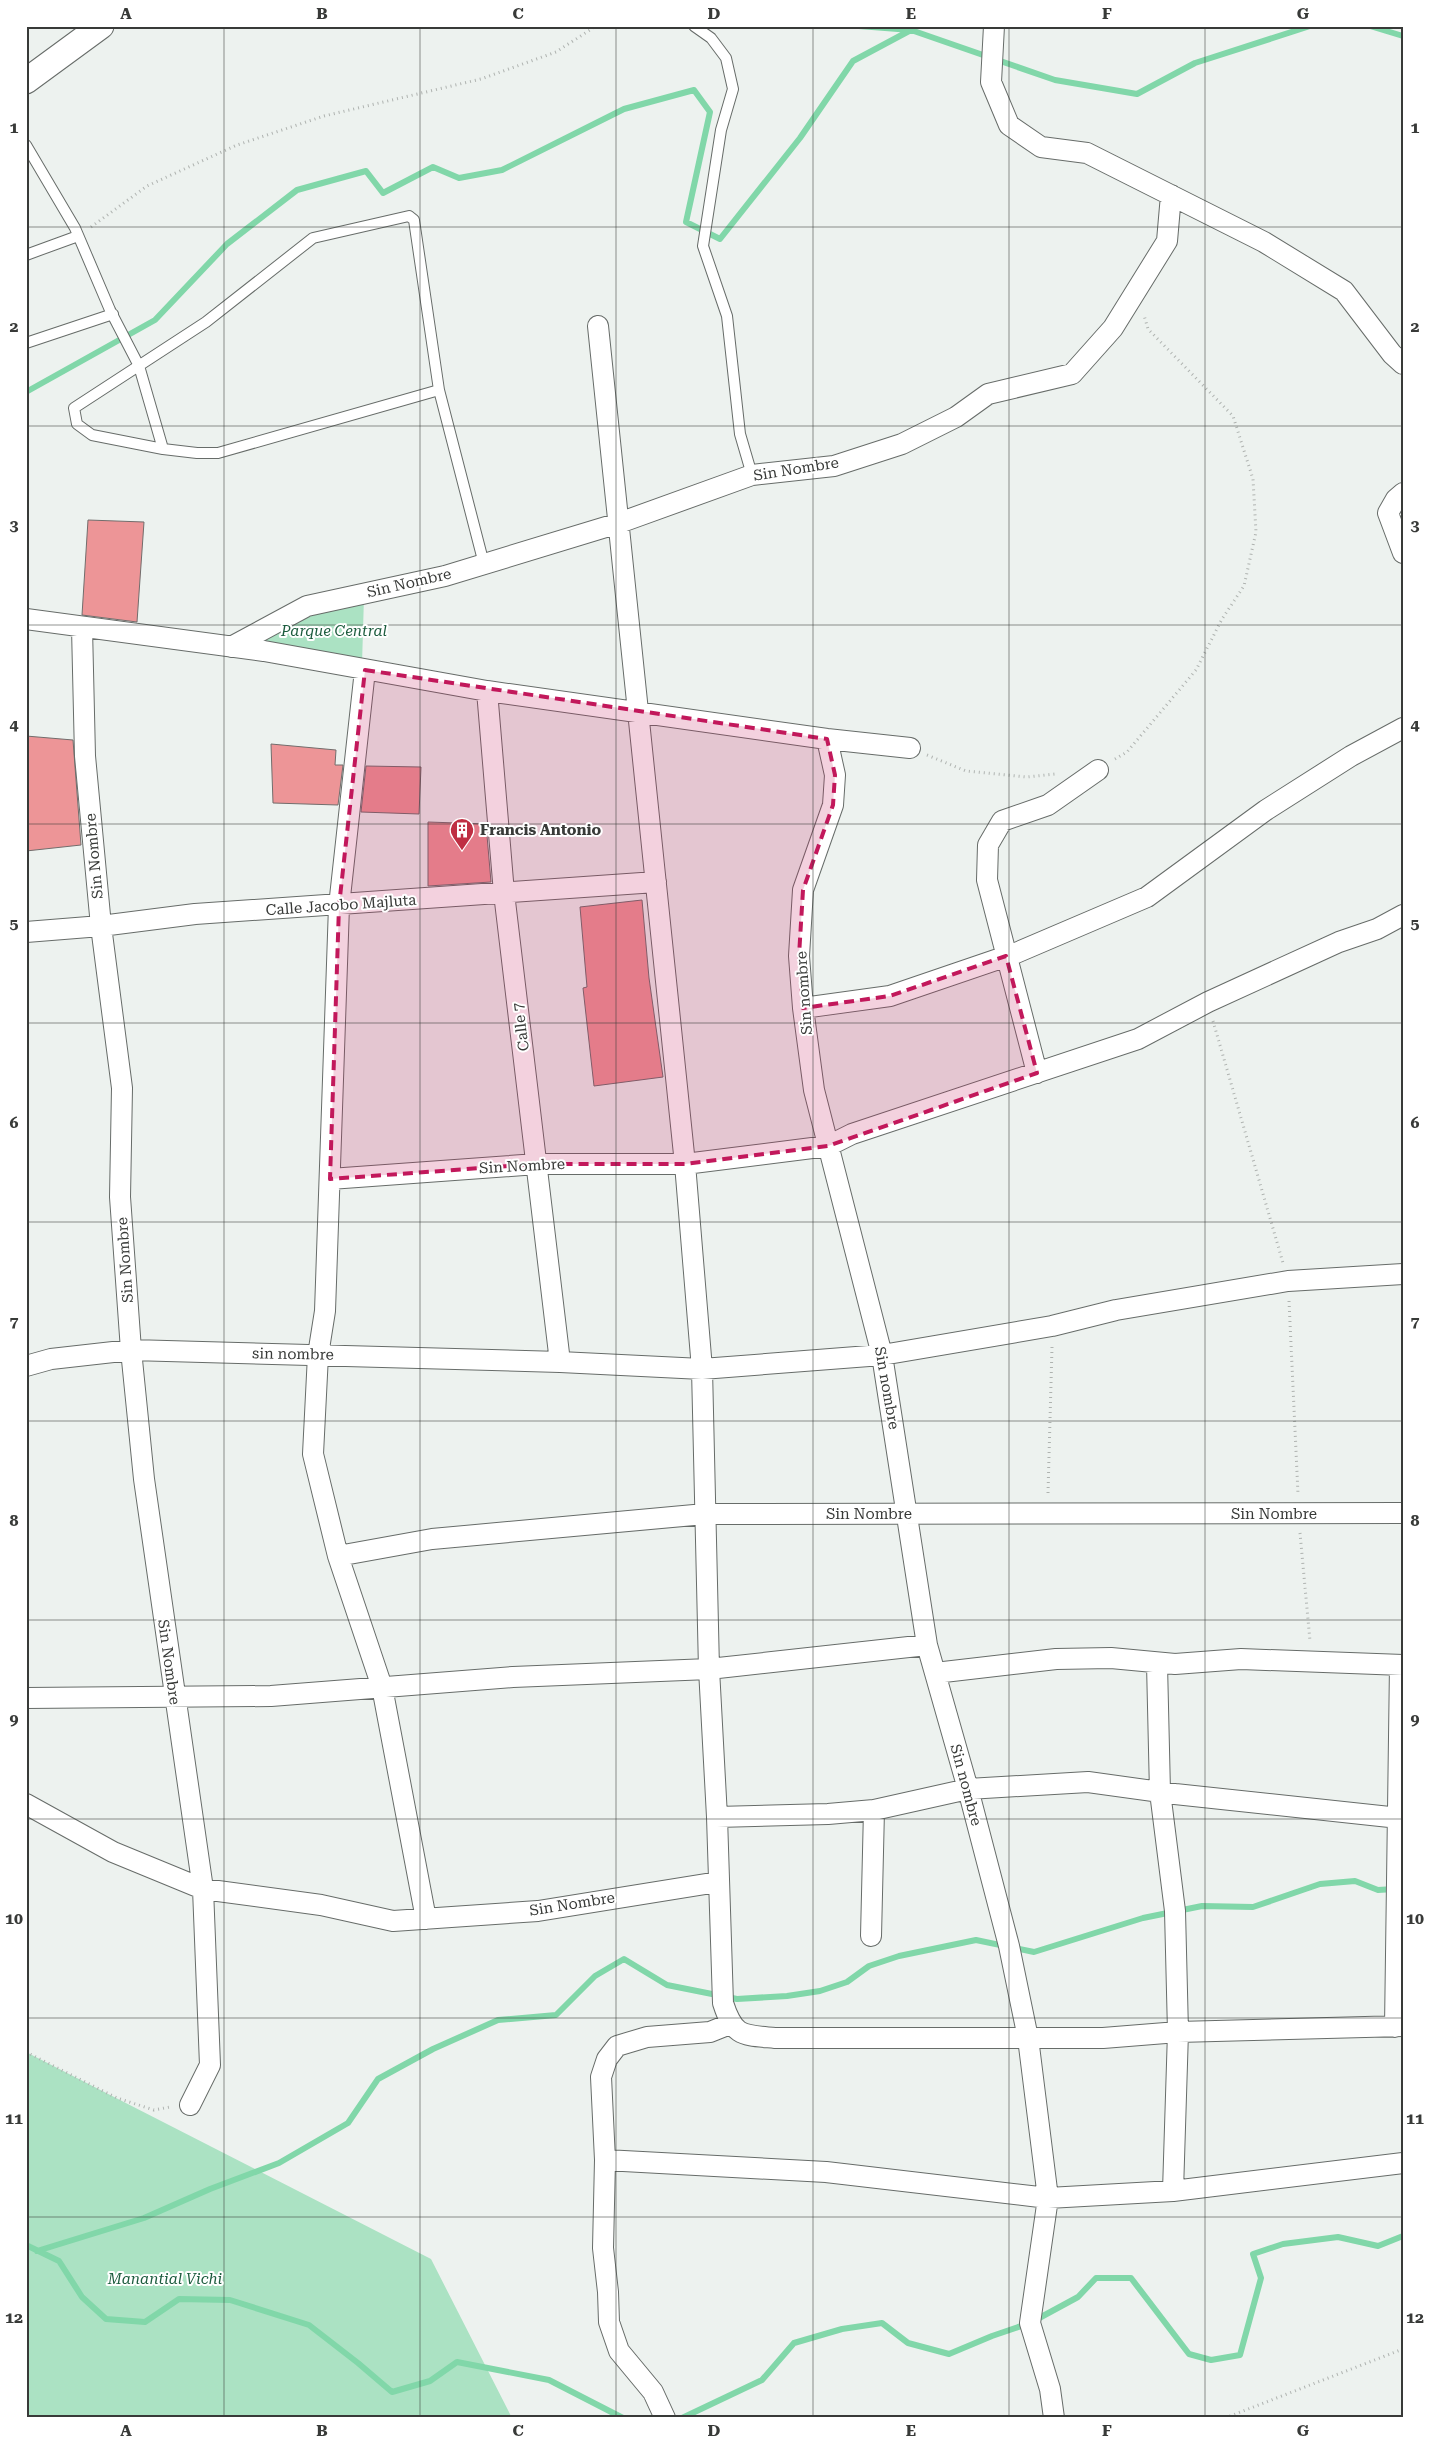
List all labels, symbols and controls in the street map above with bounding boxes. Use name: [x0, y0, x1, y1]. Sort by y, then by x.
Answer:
text: A: [120, 4, 132, 23]
text: B: [316, 4, 328, 23]
text: C: [512, 4, 524, 23]
text: D: [708, 4, 721, 23]
text: E: [906, 4, 916, 23]
text: F: [1102, 4, 1112, 23]
text: G: [1297, 4, 1310, 23]
text: 1: [10, 118, 19, 137]
text: 1: [1411, 118, 1420, 137]
text: 2: [10, 317, 19, 336]
text: 2: [1411, 317, 1420, 336]
street label: Sin Nombre: [752, 453, 840, 485]
text: 3: [10, 516, 19, 535]
text: 3: [1411, 516, 1420, 535]
street label: Sin Nombre: [365, 565, 453, 601]
park label: Parque Central: [280, 622, 388, 640]
text: 4: [10, 715, 19, 734]
text: 4: [1411, 715, 1420, 734]
street label: Sin Nombre: [81, 812, 107, 900]
building icon: Francis Antonio: [449, 817, 475, 851]
place label: Francis Antonio: [480, 821, 602, 839]
street label: Calle Jacobo Majluta: [265, 891, 417, 919]
text: 5: [10, 914, 19, 933]
text: 5: [1411, 914, 1420, 933]
street label: Sin nombre: [792, 951, 816, 1035]
street label: Calle 7: [509, 1002, 533, 1052]
text: 6: [10, 1113, 19, 1132]
text: 6: [1411, 1113, 1420, 1132]
street label: Sin Nombre: [479, 1155, 565, 1177]
street label: Sin Nombre: [113, 1216, 137, 1304]
text: 7: [10, 1312, 19, 1331]
text: 7: [1411, 1312, 1420, 1331]
street label: sin nombre: [252, 1344, 334, 1364]
street label: Sin nombre: [871, 1345, 903, 1431]
street label: Sin Nombre: [826, 1505, 912, 1523]
street label: Sin Nombre: [1231, 1505, 1317, 1523]
text: 8: [10, 1511, 19, 1530]
text: 8: [1411, 1511, 1420, 1530]
street label: Sin Nombre: [154, 1618, 184, 1706]
text: 9: [10, 1710, 19, 1729]
text: 9: [1411, 1710, 1420, 1729]
street label: Sin nombre: [946, 1742, 986, 1828]
street label: Sin Nombre: [528, 1888, 616, 1920]
text: 10: [5, 1909, 23, 1928]
text: 10: [1406, 1909, 1424, 1928]
text: 11: [5, 2109, 23, 2128]
text: 11: [1406, 2109, 1424, 2128]
park label: Manantial Vichi: [107, 2270, 223, 2288]
text: 12: [5, 2308, 23, 2327]
text: 12: [1406, 2308, 1424, 2327]
text: A: [120, 2421, 132, 2440]
text: B: [316, 2421, 328, 2440]
text: C: [512, 2421, 524, 2440]
text: D: [708, 2421, 721, 2440]
text: E: [906, 2421, 916, 2440]
text: F: [1102, 2421, 1112, 2440]
text: G: [1297, 2421, 1310, 2440]

